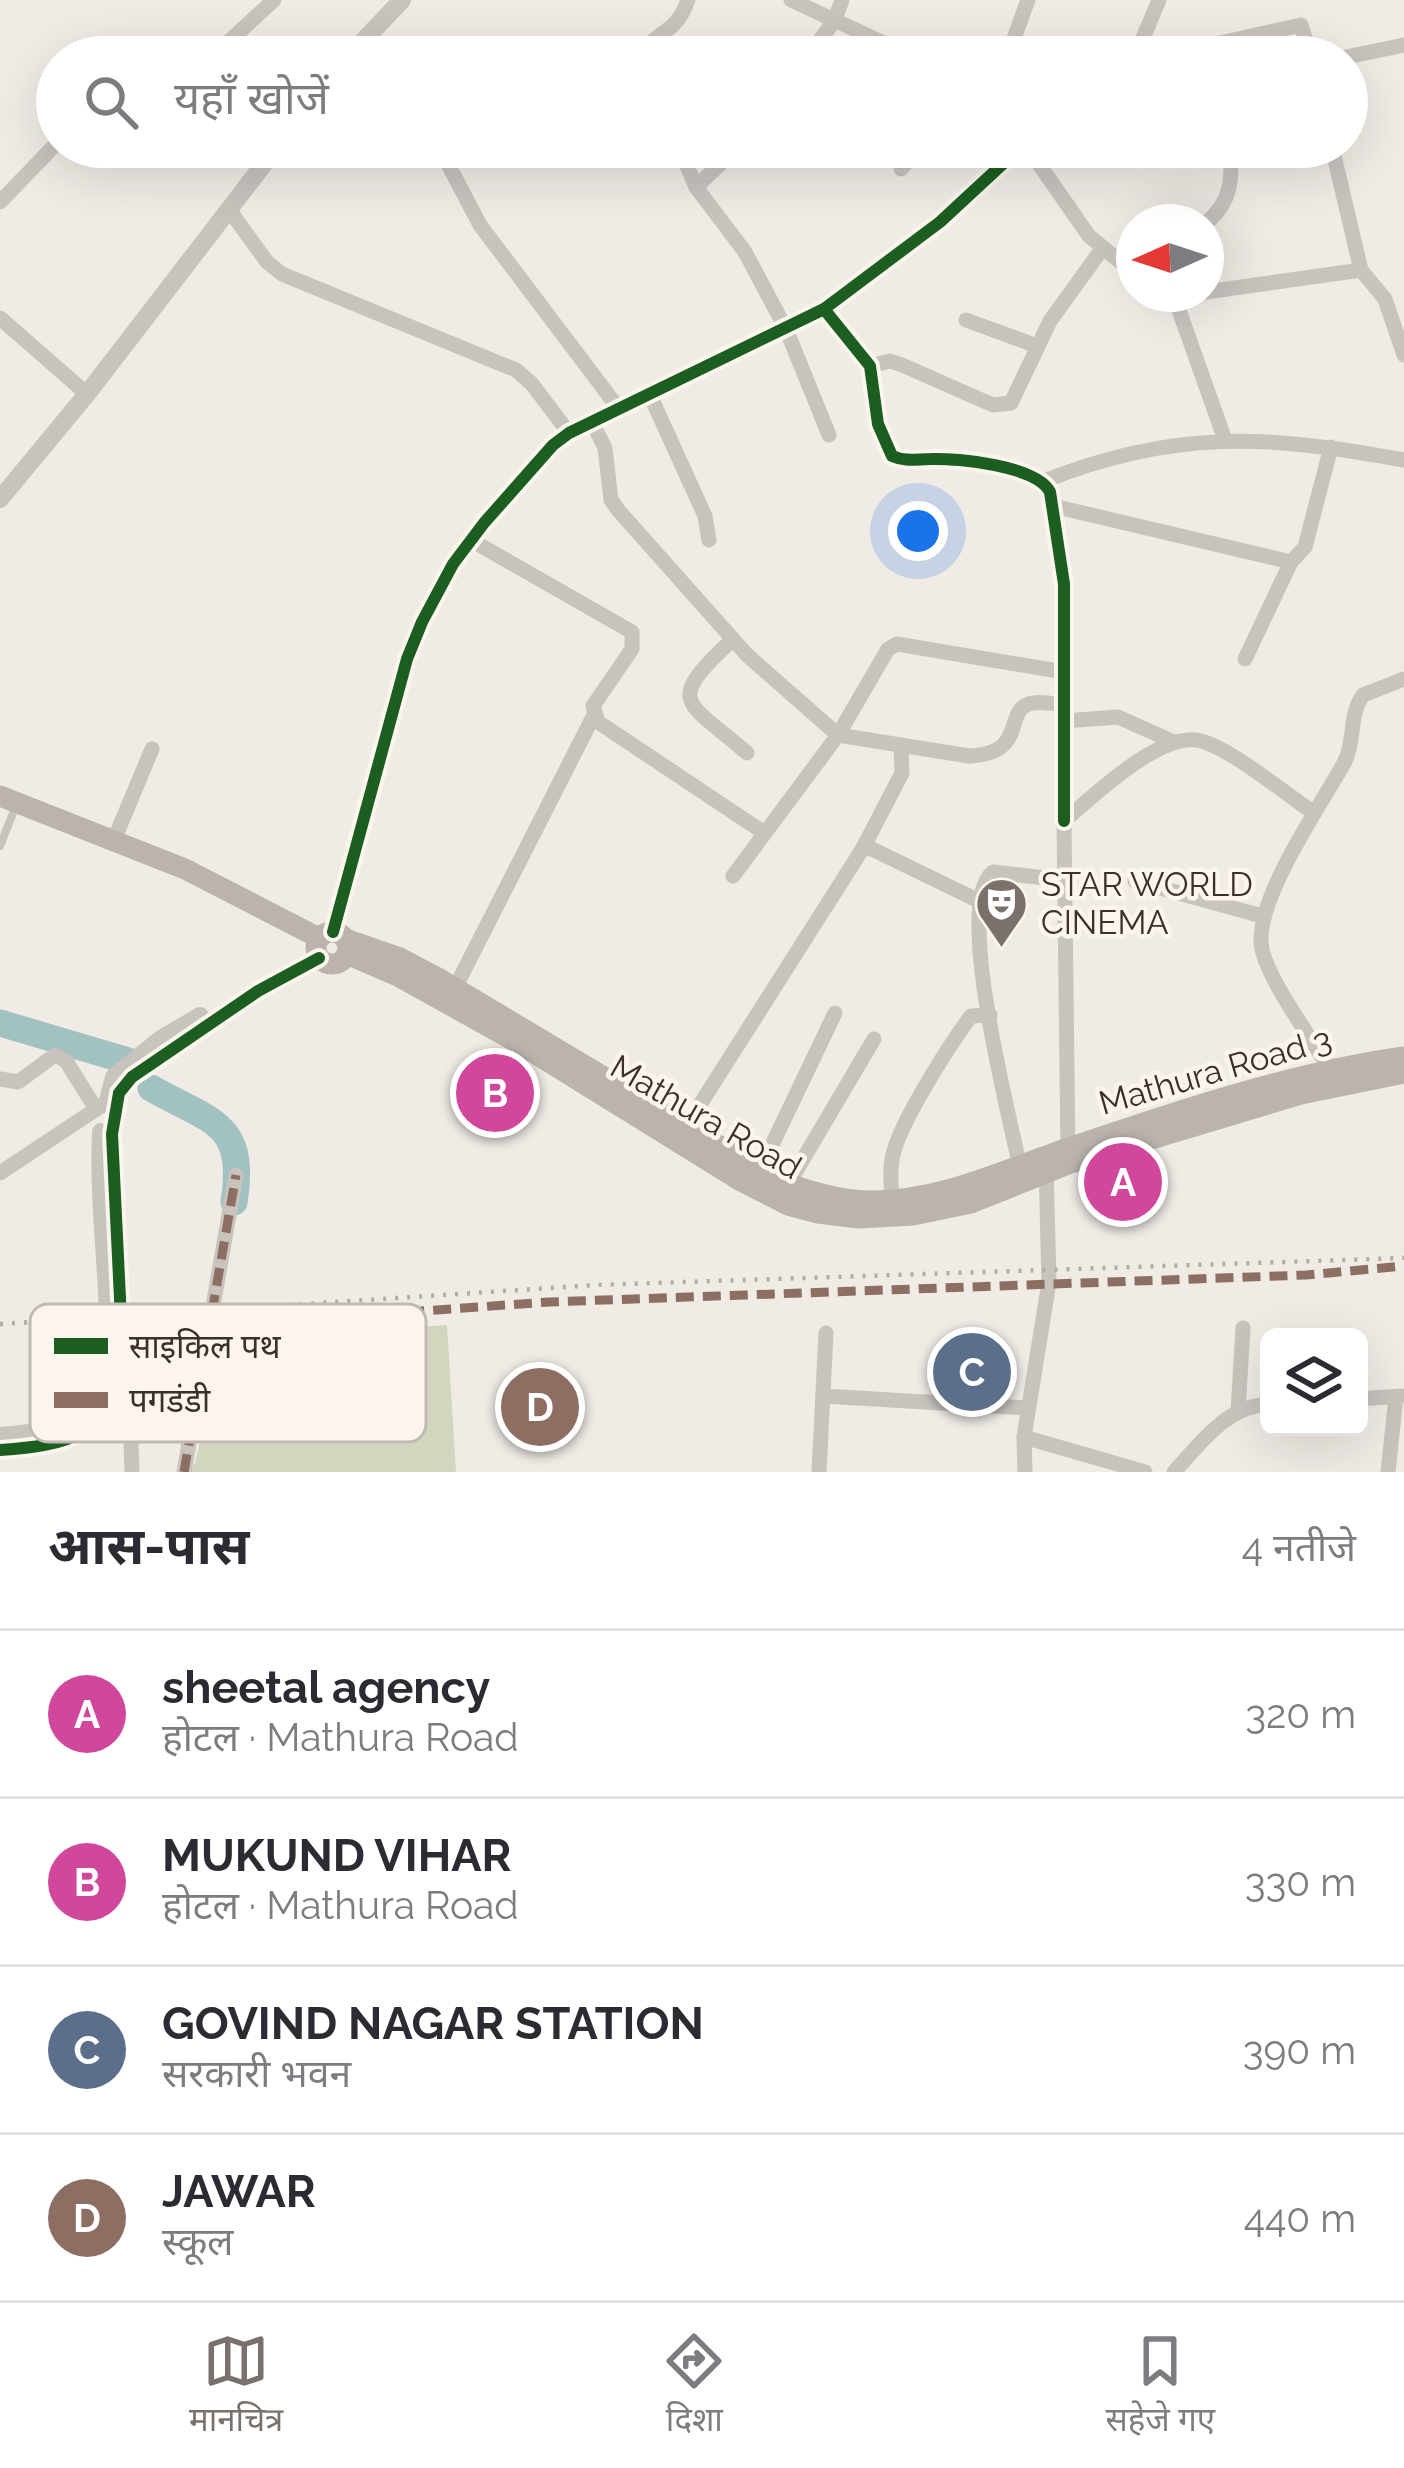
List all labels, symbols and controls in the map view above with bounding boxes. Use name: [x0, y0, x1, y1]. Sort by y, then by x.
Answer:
search box: [36, 36, 1368, 168]
icon: search: [78, 69, 144, 135]
text: यहाँ खोजें: [174, 72, 329, 125]
north arrow: [1116, 204, 1224, 312]
your location: [888, 501, 948, 561]
place label: STAR WORLD CINEMA: [1041, 865, 1253, 942]
theatre icon: STAR WORLD CINEMA: [974, 875, 1030, 949]
street label: Mathura Road 3: [1094, 1019, 1336, 1123]
street label: Mathura Road: [604, 1047, 808, 1187]
pin: B: [456, 1048, 534, 1138]
pin: A: [1084, 1137, 1162, 1227]
legend: [30, 1304, 426, 1442]
text: साइकिल पथ: [129, 1327, 281, 1366]
pin: C: [933, 1327, 1011, 1417]
map controls: [1260, 1328, 1368, 1436]
button: layers: [1260, 1328, 1368, 1436]
pin: D: [501, 1362, 579, 1452]
text: पगडंडी: [129, 1381, 212, 1420]
text: आस-पास: [48, 1516, 249, 1576]
text: 4 नतीजे: [1242, 1524, 1356, 1570]
text: sheetal agency: [162, 1661, 490, 1714]
text: A: [74, 1691, 100, 1737]
text: 320 m: [1245, 1691, 1356, 1737]
text: होटल · Mathura Road: [162, 1714, 519, 1760]
text: MUKUND VIHAR: [162, 1829, 511, 1882]
text: B: [74, 1859, 100, 1905]
text: 330 m: [1245, 1859, 1356, 1905]
text: होटल · Mathura Road: [162, 1882, 519, 1928]
text: GOVIND NAGAR STATION: [162, 1997, 704, 2050]
text: C: [74, 2027, 100, 2073]
text: 390 m: [1243, 2027, 1356, 2073]
text: सरकारी भवन: [162, 2050, 351, 2096]
text: JAWAR: [162, 2165, 316, 2218]
text: D: [73, 2195, 101, 2241]
text: 440 m: [1244, 2195, 1356, 2241]
text: स्कूल: [162, 2218, 234, 2264]
tab: मानचित्र: [189, 2328, 283, 2444]
tab: दिशा: [661, 2328, 727, 2444]
tab: सहेजे गए: [1105, 2328, 1215, 2444]

